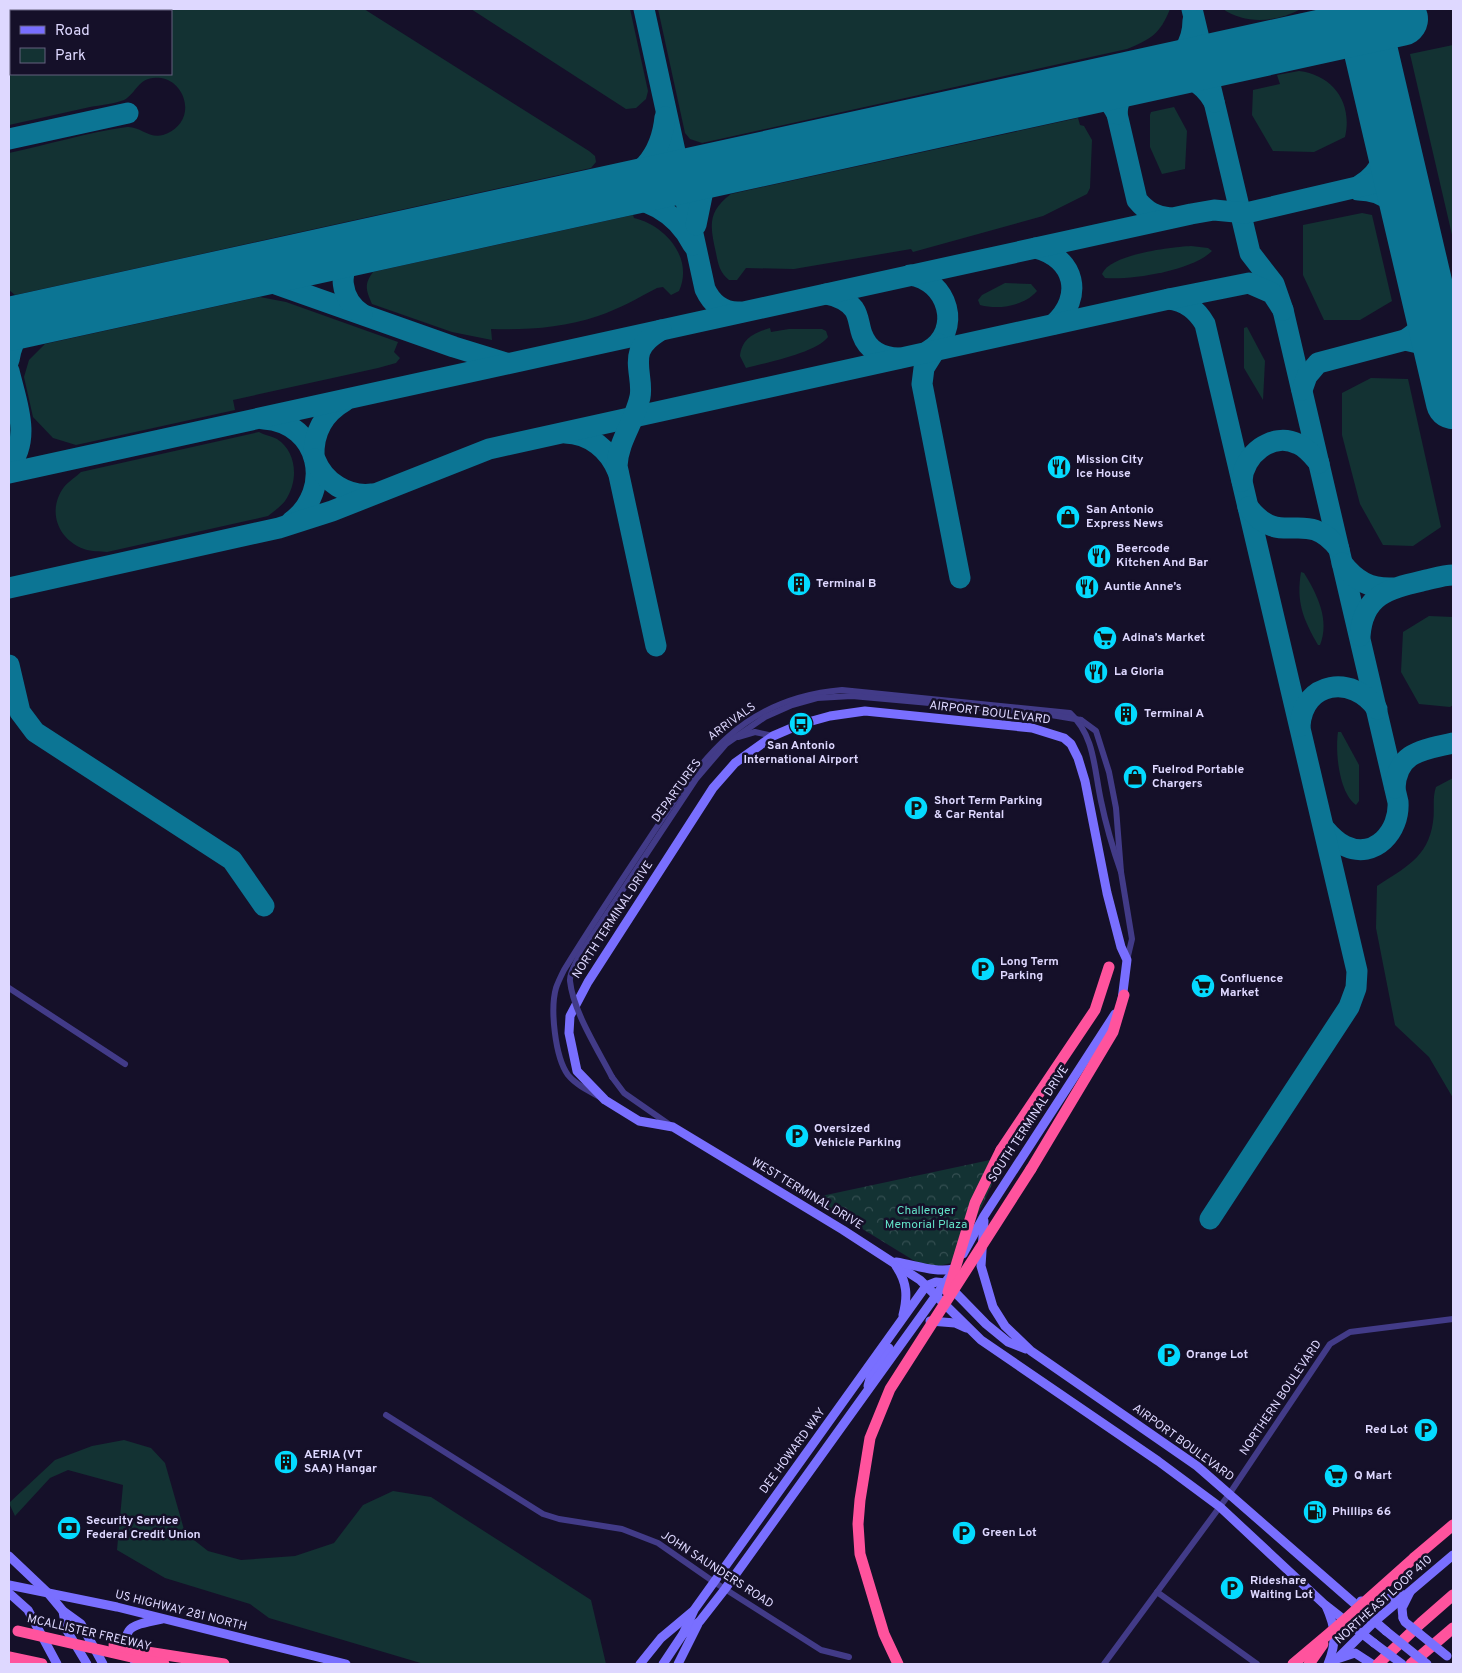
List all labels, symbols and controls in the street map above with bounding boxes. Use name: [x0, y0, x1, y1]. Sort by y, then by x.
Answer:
legend: [10, 10, 172, 75]
text: Road: [55, 22, 90, 41]
text: Park: [55, 47, 86, 66]
place label: Mission City Ice House: [1076, 452, 1144, 482]
restaurant icon: Mission City Ice House: [1046, 454, 1072, 480]
place label: San Antonio Express News: [1086, 502, 1163, 532]
shop icon: San Antonio Express News: [1055, 504, 1081, 530]
place label: Beercode Kitchen And Bar: [1116, 541, 1208, 571]
restaurant icon: Beercode Kitchen And Bar: [1086, 543, 1112, 569]
building icon: Terminal B: [786, 571, 812, 597]
restaurant icon: Auntie Anne’s: [1074, 574, 1100, 600]
place label: Terminal B: [816, 576, 876, 592]
place label: Auntie Anne’s: [1104, 579, 1182, 595]
supermarket icon: Adina’s Market: [1092, 625, 1118, 651]
place label: Adina’s Market: [1122, 630, 1205, 646]
restaurant icon: La Gloria: [1083, 659, 1109, 685]
place label: La Gloria: [1114, 664, 1164, 680]
street label: AIRPORT BOULEVARD: [928, 698, 1052, 728]
street label: ARRIVALS: [705, 699, 759, 745]
building icon: Terminal A: [1113, 701, 1139, 727]
place label: Terminal A: [1144, 706, 1204, 722]
bus stop icon: San Antonio International Airport: [788, 711, 814, 737]
place label: San Antonio International Airport: [744, 738, 859, 768]
street label: DEPARTURES: [649, 756, 705, 826]
place label: Fuelrod Portable Chargers: [1152, 762, 1244, 792]
shop icon: Fuelrod Portable Chargers: [1122, 764, 1148, 790]
place label: Short Term Parking & Car Rental: [934, 793, 1043, 823]
parking icon: Short Term Parking & Car Rental: [903, 795, 929, 821]
street label: NORTH TERMINAL DRIVE: [569, 858, 657, 982]
place label: Long Term Parking: [1000, 954, 1059, 984]
parking icon: Long Term Parking: [970, 956, 996, 982]
place label: Confluence Market: [1220, 971, 1284, 1001]
supermarket icon: Confluence Market: [1190, 973, 1216, 999]
street label: SOUTH TERMINAL DRIVE: [985, 1062, 1073, 1186]
place label: Oversized Vehicle Parking: [814, 1121, 901, 1151]
parking icon: Oversized Vehicle Parking: [784, 1123, 810, 1149]
street label: WEST TERMINAL DRIVE: [748, 1154, 866, 1234]
park label: Challenger Memorial Plaza: [885, 1203, 967, 1233]
street label: NORTHERN BOULEVARD: [1236, 1337, 1326, 1459]
parking icon: Orange Lot: [1156, 1342, 1182, 1368]
place label: Orange Lot: [1186, 1347, 1248, 1363]
street label: AIRPORT BOULEVARD: [1129, 1401, 1237, 1485]
street label: DEE HOWARD WAY: [756, 1405, 830, 1497]
parking icon: Red Lot: [1413, 1417, 1439, 1443]
place label: Red Lot: [1365, 1422, 1408, 1438]
place label: AERIA (VT SAA) Hangar: [304, 1447, 377, 1477]
building icon: AERIA (VT SAA) Hangar: [273, 1449, 299, 1475]
supermarket icon: Q Mart: [1323, 1463, 1349, 1489]
place label: Q Mart: [1354, 1468, 1392, 1484]
fuel station icon: Phillips 66: [1302, 1499, 1328, 1525]
place label: Phillips 66: [1332, 1504, 1391, 1520]
place label: Security Service Federal Credit Union: [86, 1513, 201, 1543]
bank icon: Security Service Federal Credit Union: [56, 1515, 82, 1541]
parking icon: Green Lot: [951, 1520, 977, 1546]
place label: Green Lot: [982, 1525, 1037, 1541]
street label: JOHN SAUNDERS ROAD: [658, 1527, 776, 1613]
street label: NORTHEAST LOOP 410: [1332, 1552, 1436, 1648]
place label: Rideshare Waiting Lot: [1250, 1573, 1313, 1603]
parking icon: Rideshare Waiting Lot: [1219, 1575, 1245, 1601]
street label: US HIGHWAY 281 NORTH: [113, 1587, 249, 1635]
street label: MCALLISTER FREEWAY: [25, 1611, 153, 1655]

